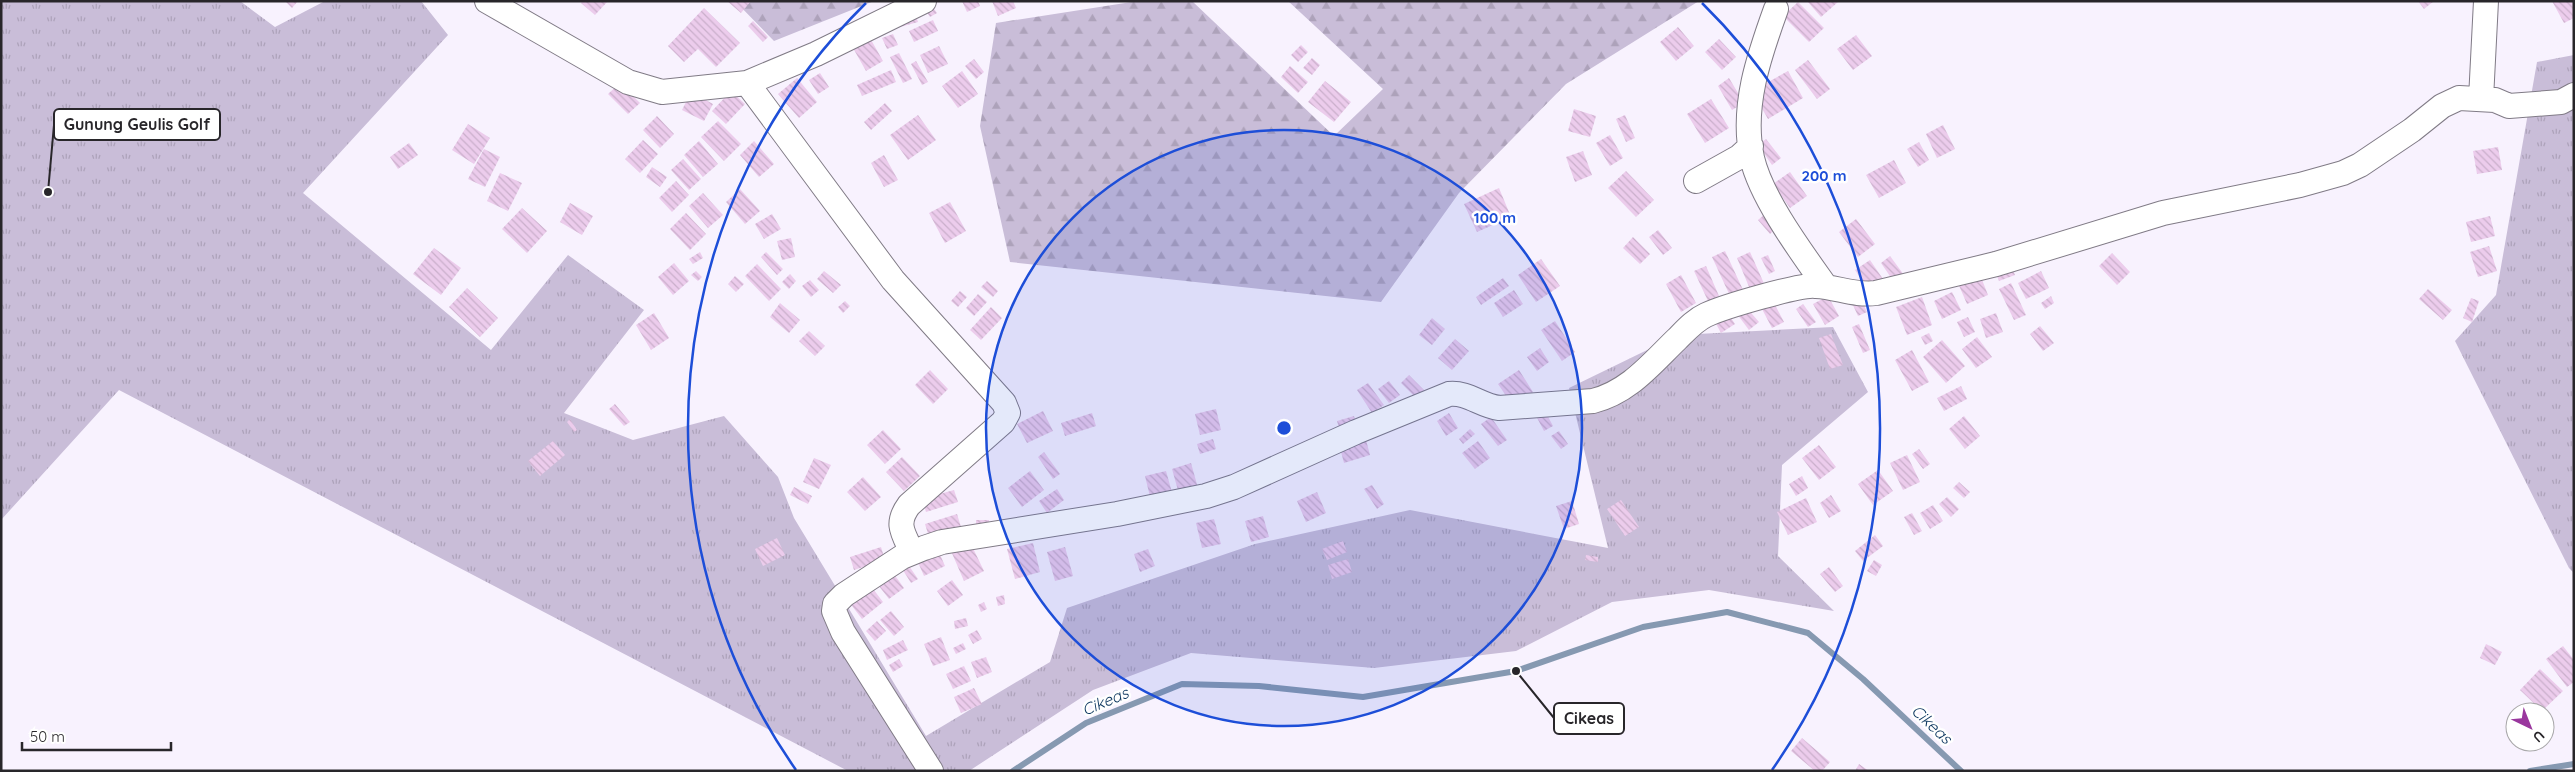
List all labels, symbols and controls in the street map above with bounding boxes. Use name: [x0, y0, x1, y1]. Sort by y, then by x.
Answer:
callout: Gunung Geulis Golf: [54, 109, 220, 140]
text: Gunung Geulis Golf: [64, 114, 210, 134]
text: 200 m: [1802, 166, 1847, 185]
text: 100 m: [1474, 208, 1516, 227]
centre of rings: [1275, 419, 1293, 437]
water label: Cikeas: [1079, 682, 1133, 720]
water label: Cikeas: [1907, 700, 1958, 749]
north arrow: [2505, 702, 2555, 752]
callout: Cikeas: [1554, 703, 1624, 734]
text: Cikeas: [1564, 708, 1614, 728]
scale bar: [22, 720, 171, 752]
text: 50 m: [30, 727, 65, 746]
text: U: [2529, 727, 2549, 746]

